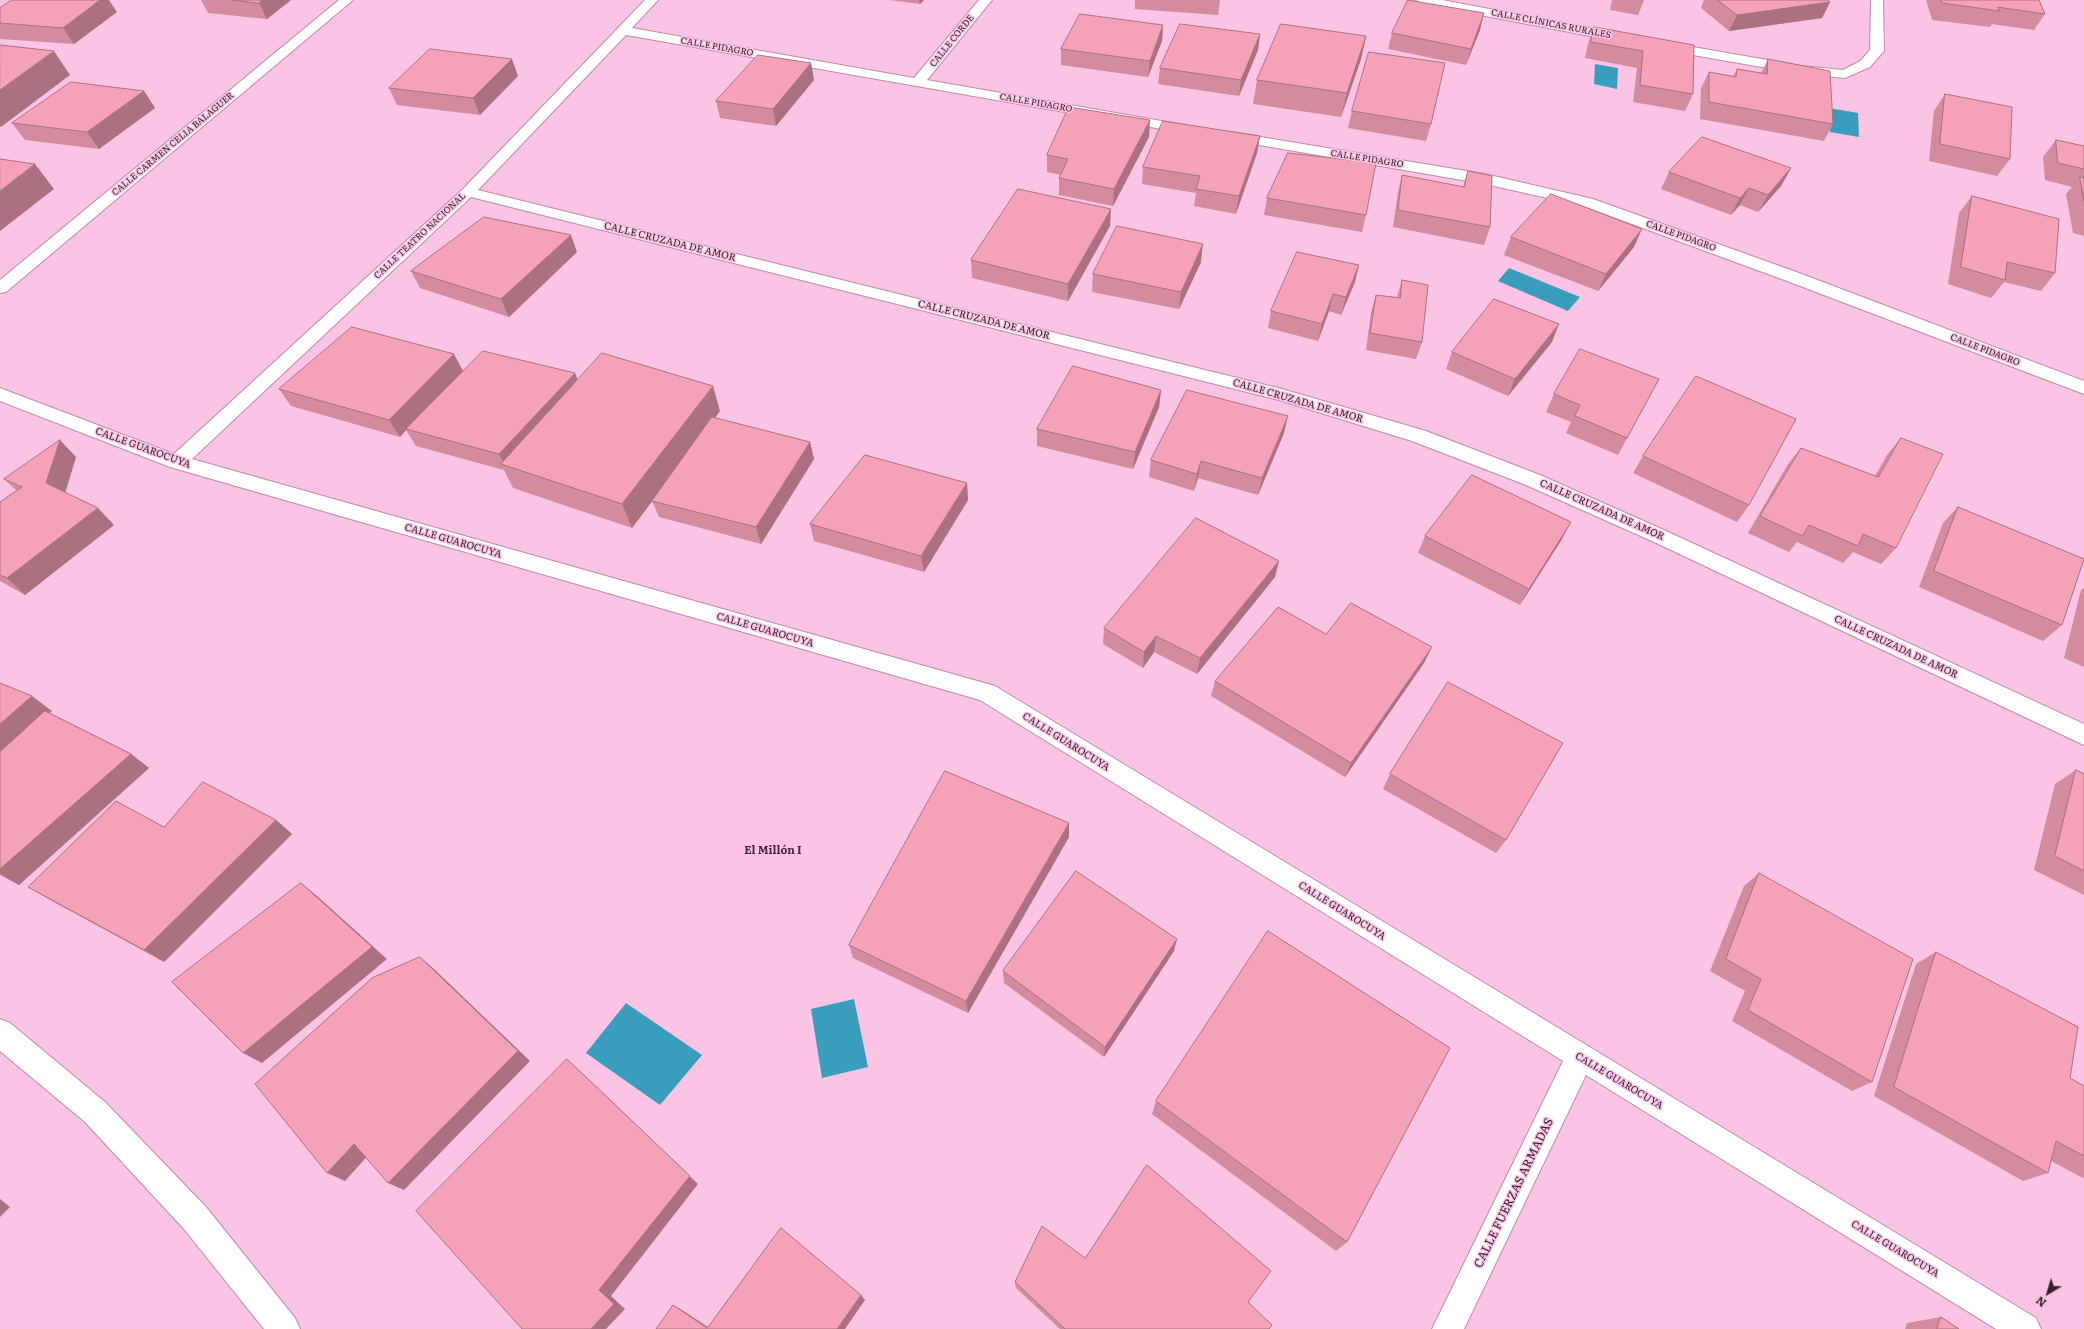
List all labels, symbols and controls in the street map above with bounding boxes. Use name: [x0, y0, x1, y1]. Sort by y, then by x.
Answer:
street label: CALLE CLÍNICAS RURALES: [1490, 7, 1612, 41]
street label: CALLE CORDE: [928, 13, 976, 69]
street label: CALLE PIDAGRO: [680, 35, 754, 59]
street label: CALLE CARMEN CELIA BALAGUER: [110, 90, 236, 198]
street label: CALLE PIDAGRO: [999, 91, 1073, 115]
street label: CALLE PIDAGRO: [1330, 148, 1404, 170]
street label: CALLE TEATRO NACIONAL: [372, 191, 468, 281]
street label: CALLE PIDAGRO: [1645, 218, 1717, 254]
street label: CALLE CRUZADA DE AMOR: [603, 220, 737, 264]
street label: CALLE CRUZADA DE AMOR: [917, 298, 1051, 342]
street label: CALLE PIDAGRO: [1949, 332, 2021, 368]
street label: CALLE CRUZADA DE AMOR: [1231, 377, 1365, 425]
street label: CALLE GUAROCUYA: [94, 425, 192, 471]
street label: CALLE CRUZADA DE AMOR: [1538, 477, 1666, 543]
street label: CALLE GUAROCUYA: [403, 521, 503, 561]
street label: CALLE GUAROCUYA: [715, 610, 815, 650]
street label: CALLE CRUZADA DE AMOR: [1832, 613, 1960, 681]
street label: CALLE GUAROCUYA: [1020, 710, 1112, 774]
district label: El Millón I: [744, 844, 802, 858]
street label: CALLE GUAROCUYA: [1296, 879, 1388, 943]
street label: CALLE GUAROCUYA: [1573, 1050, 1665, 1112]
street label: CALLE FUERZAS ARMADAS: [1471, 1116, 1557, 1270]
street label: CALLE GUAROCUYA: [1849, 1218, 1941, 1280]
north arrow: [2028, 1273, 2068, 1313]
text: N: [2032, 1293, 2049, 1312]

